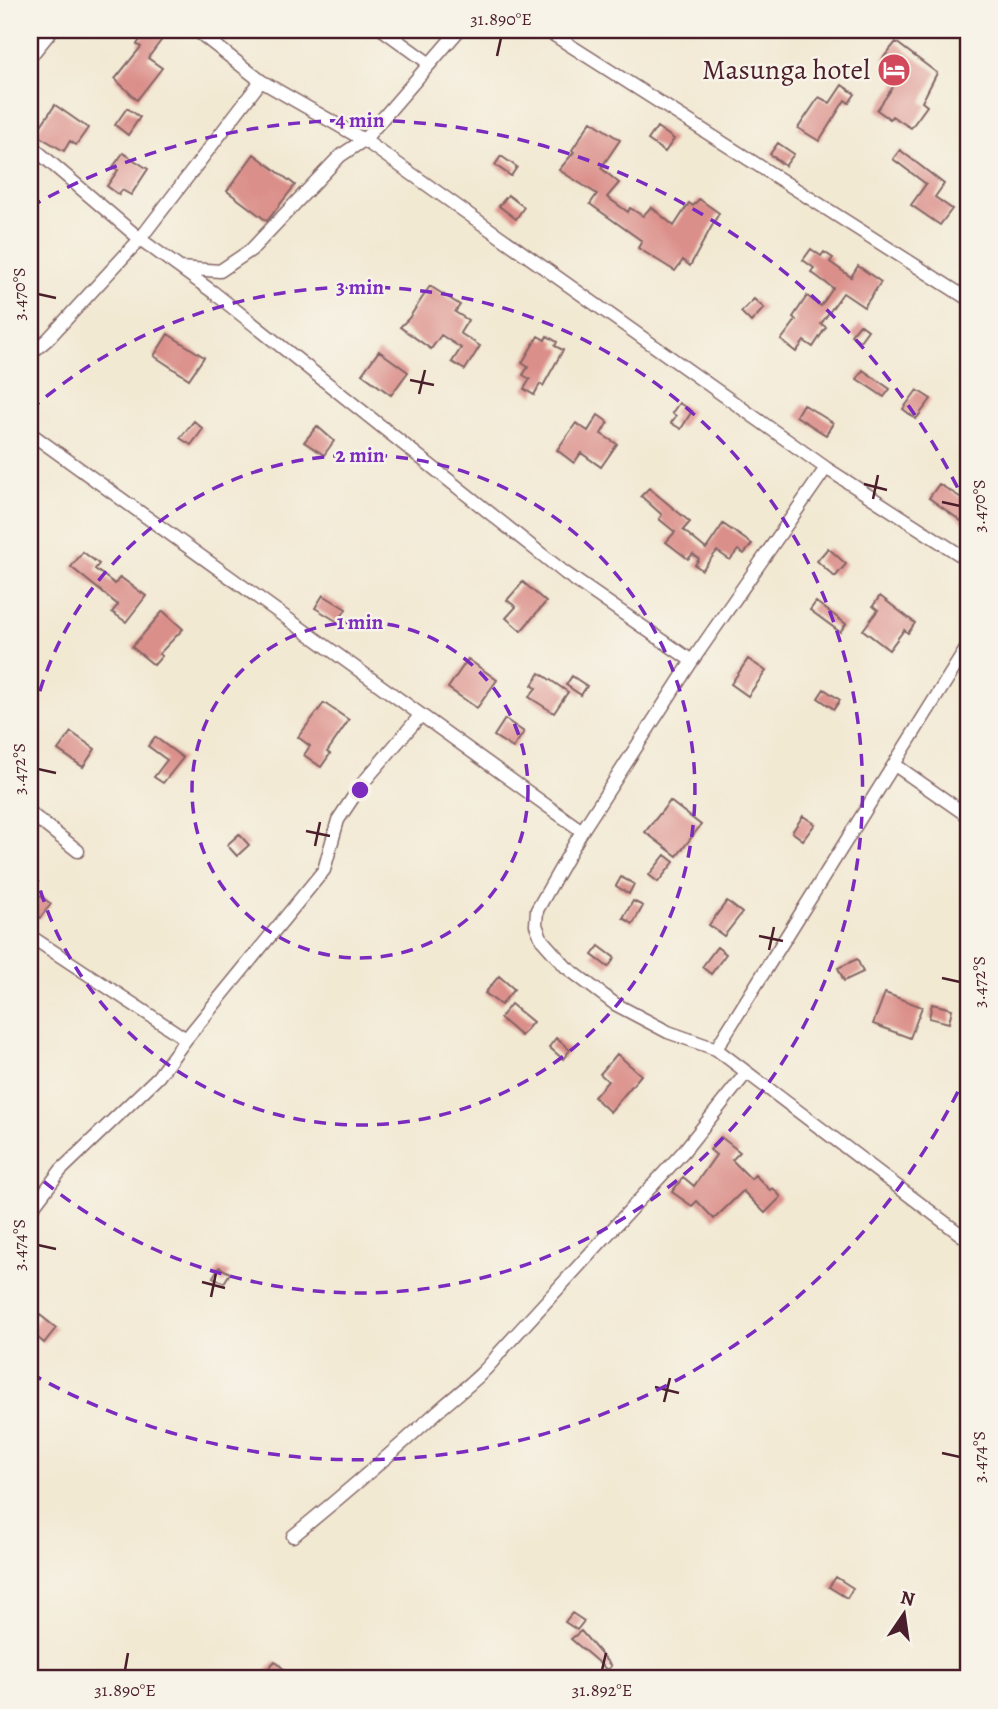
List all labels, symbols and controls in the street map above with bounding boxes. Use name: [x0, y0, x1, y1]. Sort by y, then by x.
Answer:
text: 31.890°E: [470, 7, 532, 31]
place label: Masunga hotel: [702, 51, 870, 89]
hotel icon: Masunga hotel: [875, 51, 913, 89]
text: 4 min: [335, 106, 385, 134]
text: 3.470°S: [7, 267, 31, 321]
text: 3 min: [336, 273, 384, 301]
text: 2 min: [335, 441, 385, 469]
text: 3.470°S: [967, 479, 991, 533]
text: 1 min: [337, 608, 384, 636]
text: 3.472°S: [7, 743, 31, 795]
centre of rings: [348, 778, 372, 802]
text: 3.472°S: [967, 956, 991, 1008]
text: 3.474°S: [7, 1219, 31, 1271]
text: 3.474°S: [967, 1431, 991, 1483]
north arrow: [869, 1580, 939, 1650]
text: N: [898, 1584, 917, 1613]
text: 31.890°E: [94, 1678, 156, 1702]
text: 31.892°E: [572, 1678, 632, 1702]

